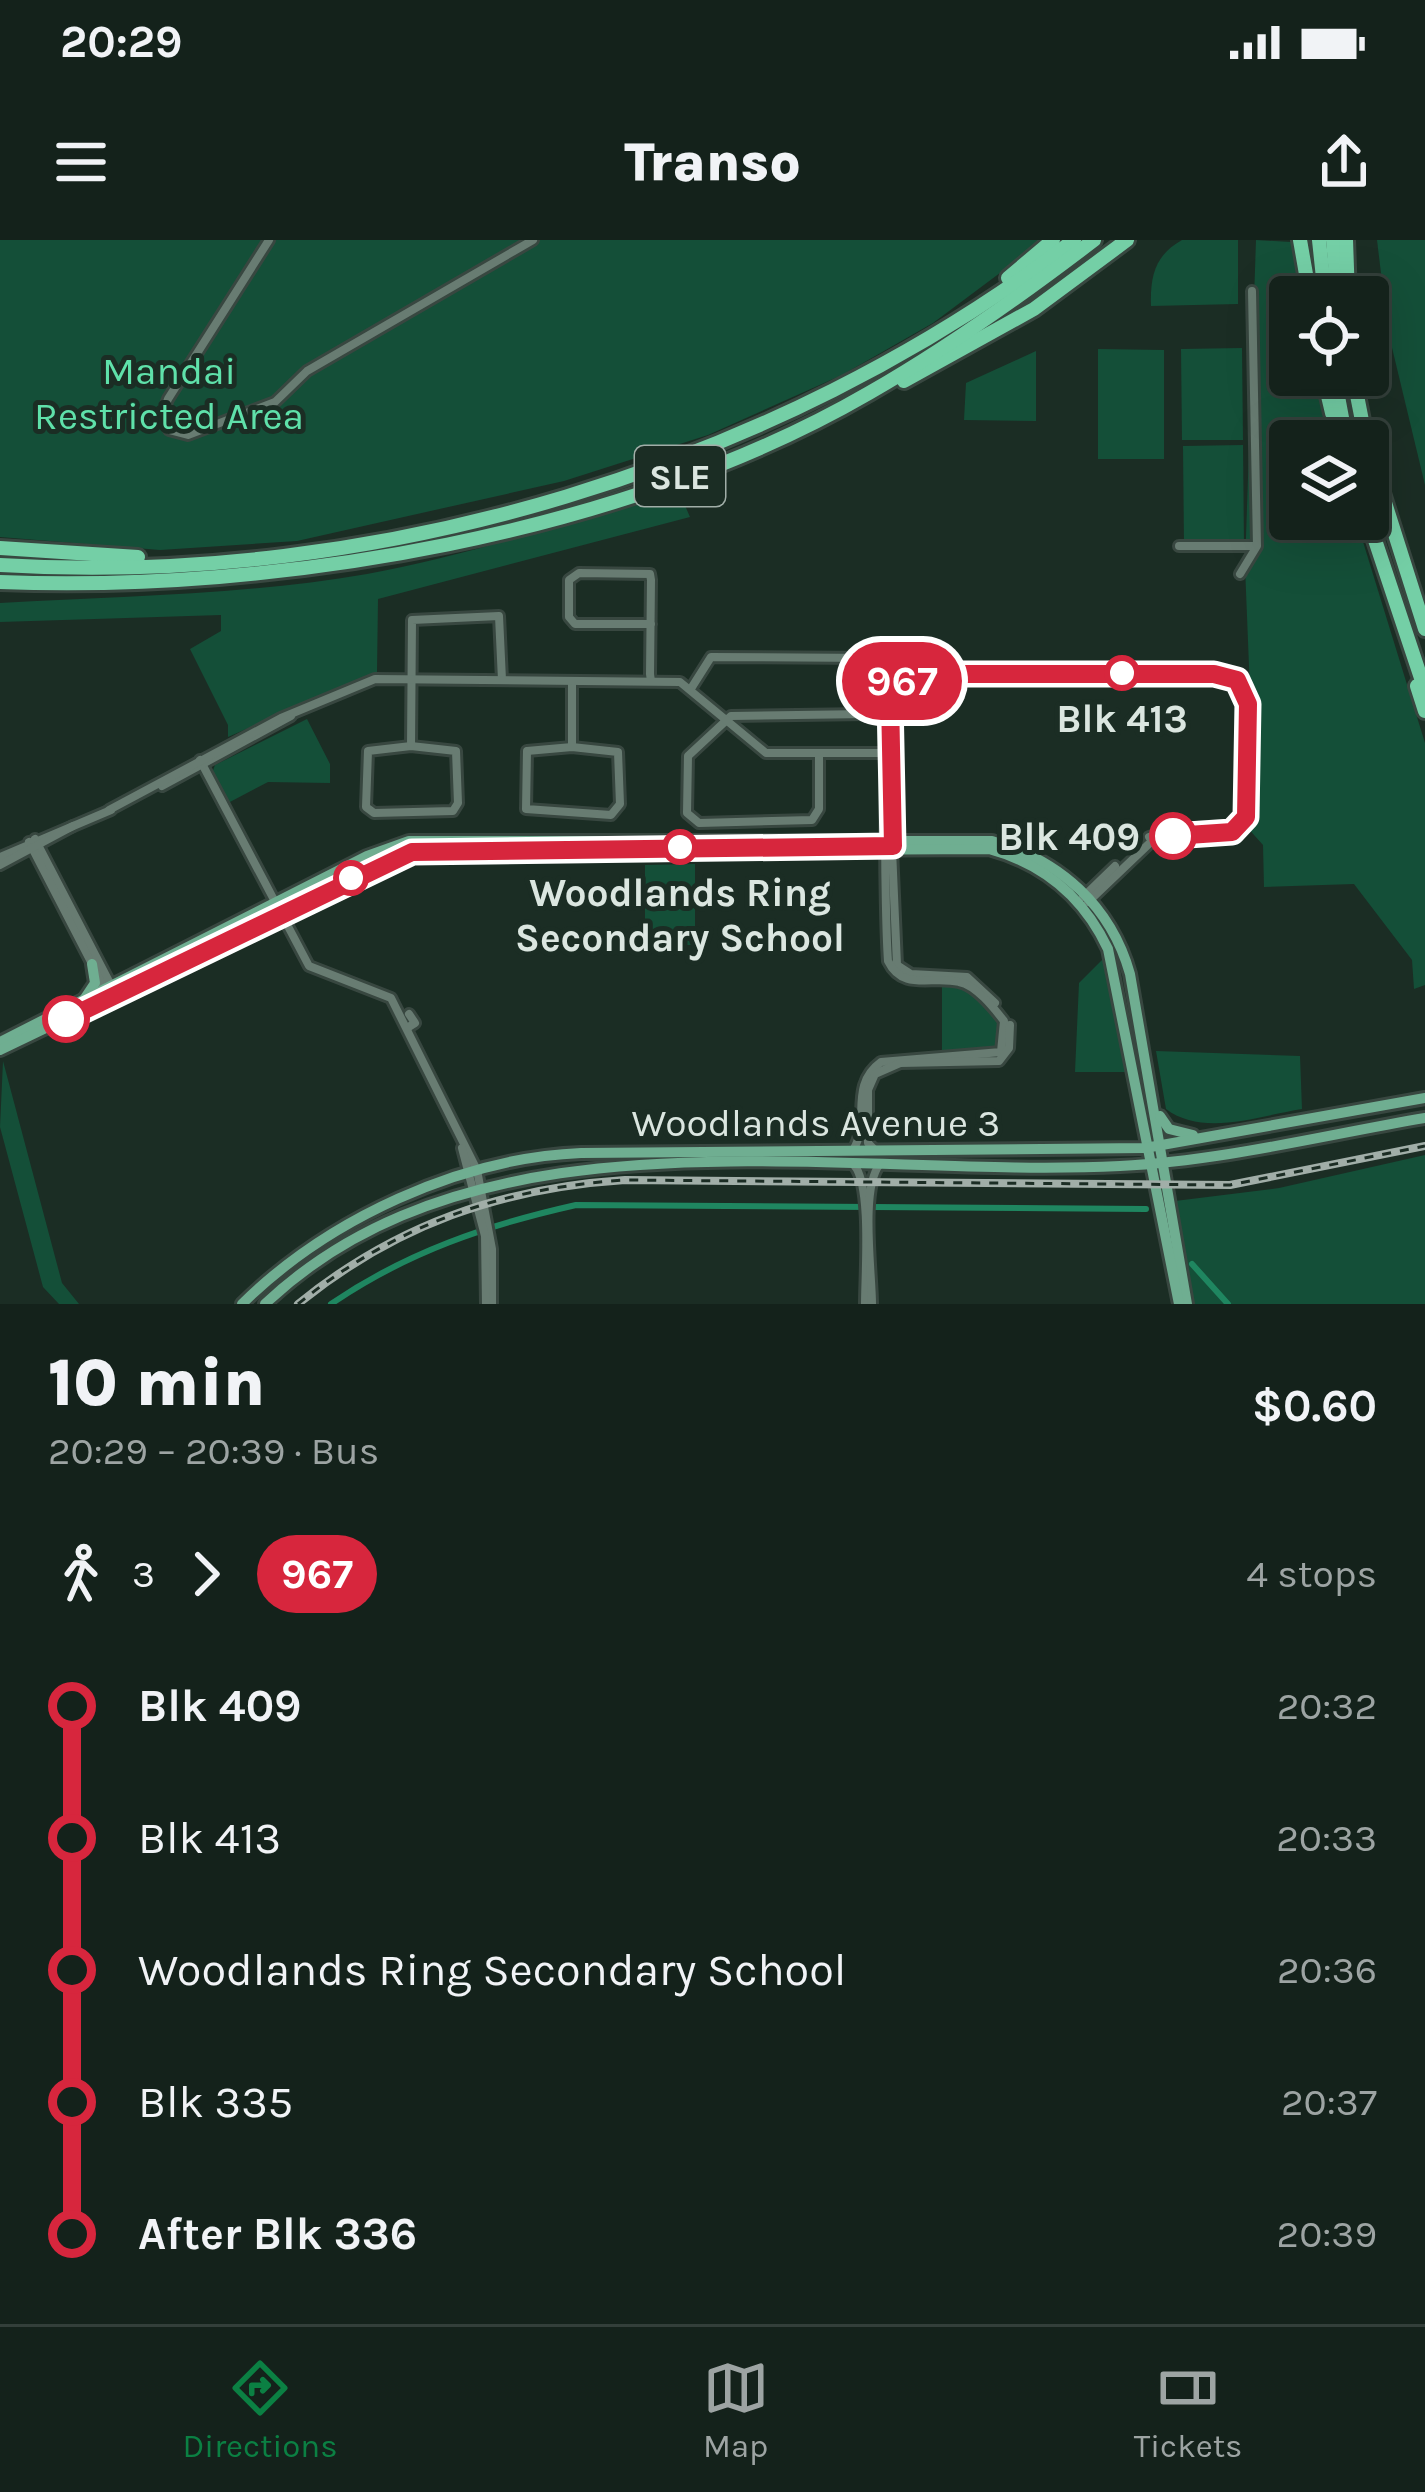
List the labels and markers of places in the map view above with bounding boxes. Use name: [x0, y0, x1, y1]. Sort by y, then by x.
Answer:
marker: Blk 413: [1106, 657, 1138, 689]
place label: Blk 413: [1056, 696, 1188, 742]
place label: Blk 409: [998, 814, 1140, 860]
marker: Blk 409: [1151, 814, 1195, 858]
marker: Woodlands Ring Secondary School: [664, 831, 696, 863]
unlabelled marker: [335, 862, 367, 894]
place label: Woodlands Ring Secondary School: [515, 870, 845, 961]
unlabelled marker: [44, 997, 88, 1041]

